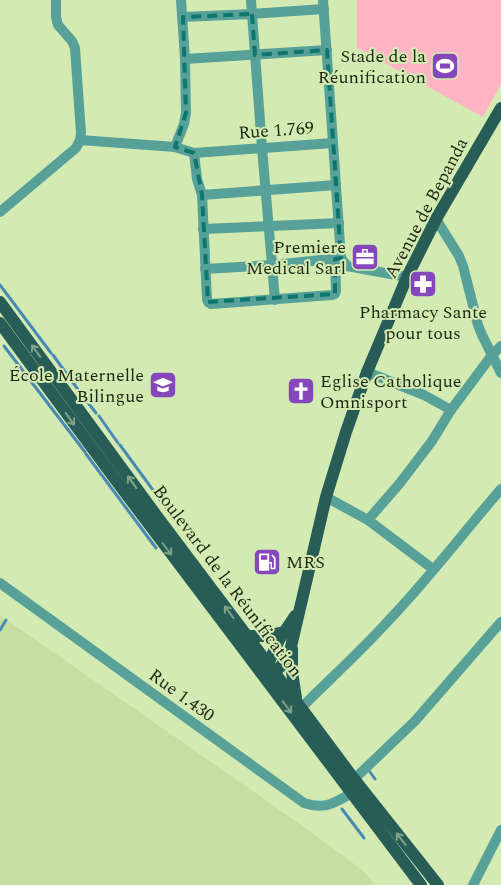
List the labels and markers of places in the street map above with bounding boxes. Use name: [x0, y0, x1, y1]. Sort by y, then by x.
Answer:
place label: Stade de la Réunification: [318, 43, 426, 91]
sports icon: Stade de la Réunification: [430, 51, 460, 81]
place label: Premiere Medical Sarl: [246, 234, 346, 282]
office icon: Premiere Medical Sarl: [350, 242, 380, 272]
pharmacy icon: Pharmacy Sante pour tous: [408, 269, 438, 299]
place label: Pharmacy Sante pour tous: [359, 299, 487, 347]
place label: École Maternelle Bilingue: [9, 362, 144, 410]
place label: Eglise Catholique Omnisport: [320, 368, 462, 416]
school or university icon: École Maternelle Bilingue: [148, 370, 178, 400]
church icon: Eglise Catholique Omnisport: [286, 376, 316, 406]
fuel station icon: MRS: [252, 547, 282, 577]
place label: MRS: [286, 549, 325, 576]

